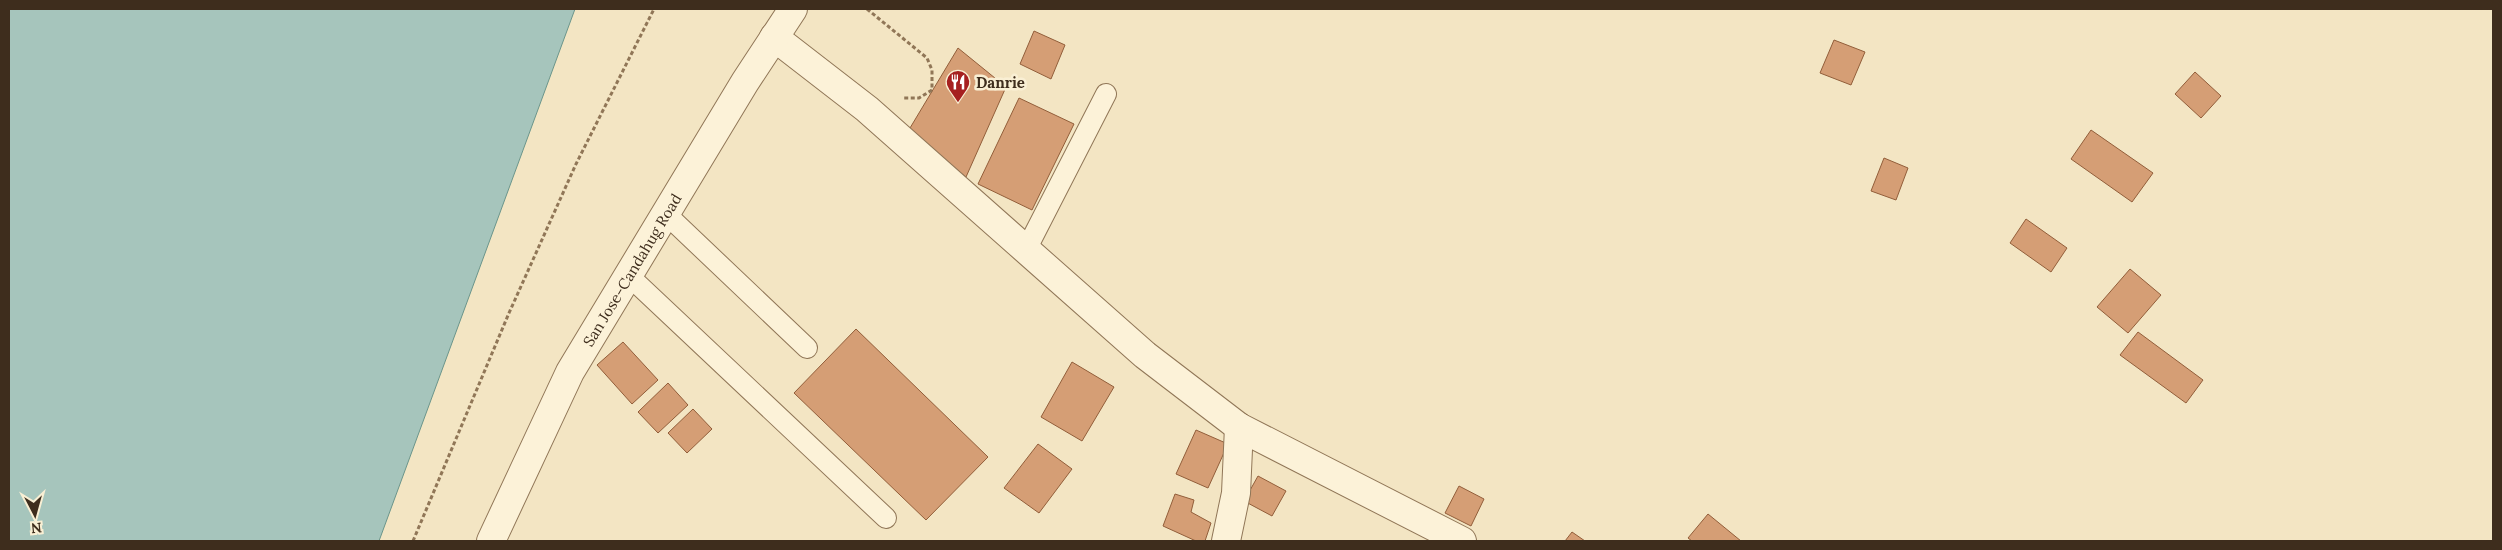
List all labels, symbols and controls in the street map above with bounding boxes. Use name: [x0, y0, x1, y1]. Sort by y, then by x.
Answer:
restaurant icon: Danrie: [945, 69, 971, 103]
place label: Danrie: [976, 73, 1025, 92]
street label: San Jose-Candahug Road: [578, 190, 685, 350]
north arrow: [10, 490, 60, 540]
text: N: [30, 518, 43, 537]

